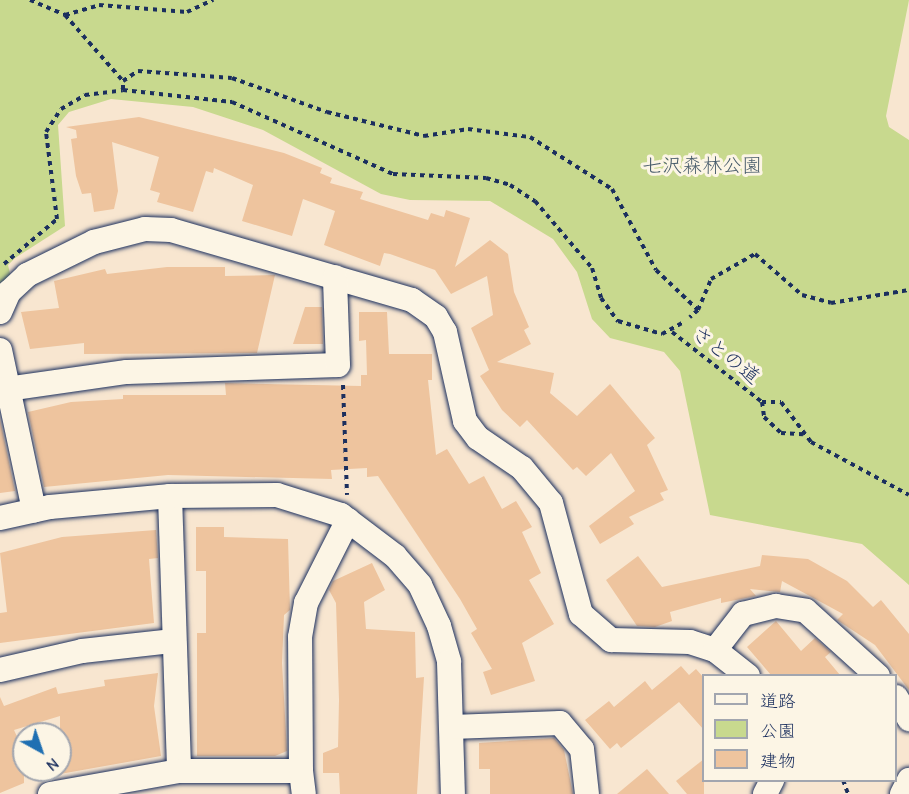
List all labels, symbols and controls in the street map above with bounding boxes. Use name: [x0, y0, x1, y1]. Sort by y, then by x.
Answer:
park label: 七沢森林公園: [642, 153, 762, 177]
street label: さとの道: [687, 321, 765, 389]
legend: [702, 674, 897, 782]
text: 道路: [760, 691, 796, 712]
text: 公園: [760, 721, 796, 742]
north arrow: [12, 722, 72, 782]
text: 建物: [760, 751, 796, 772]
text: N: [43, 754, 62, 775]

